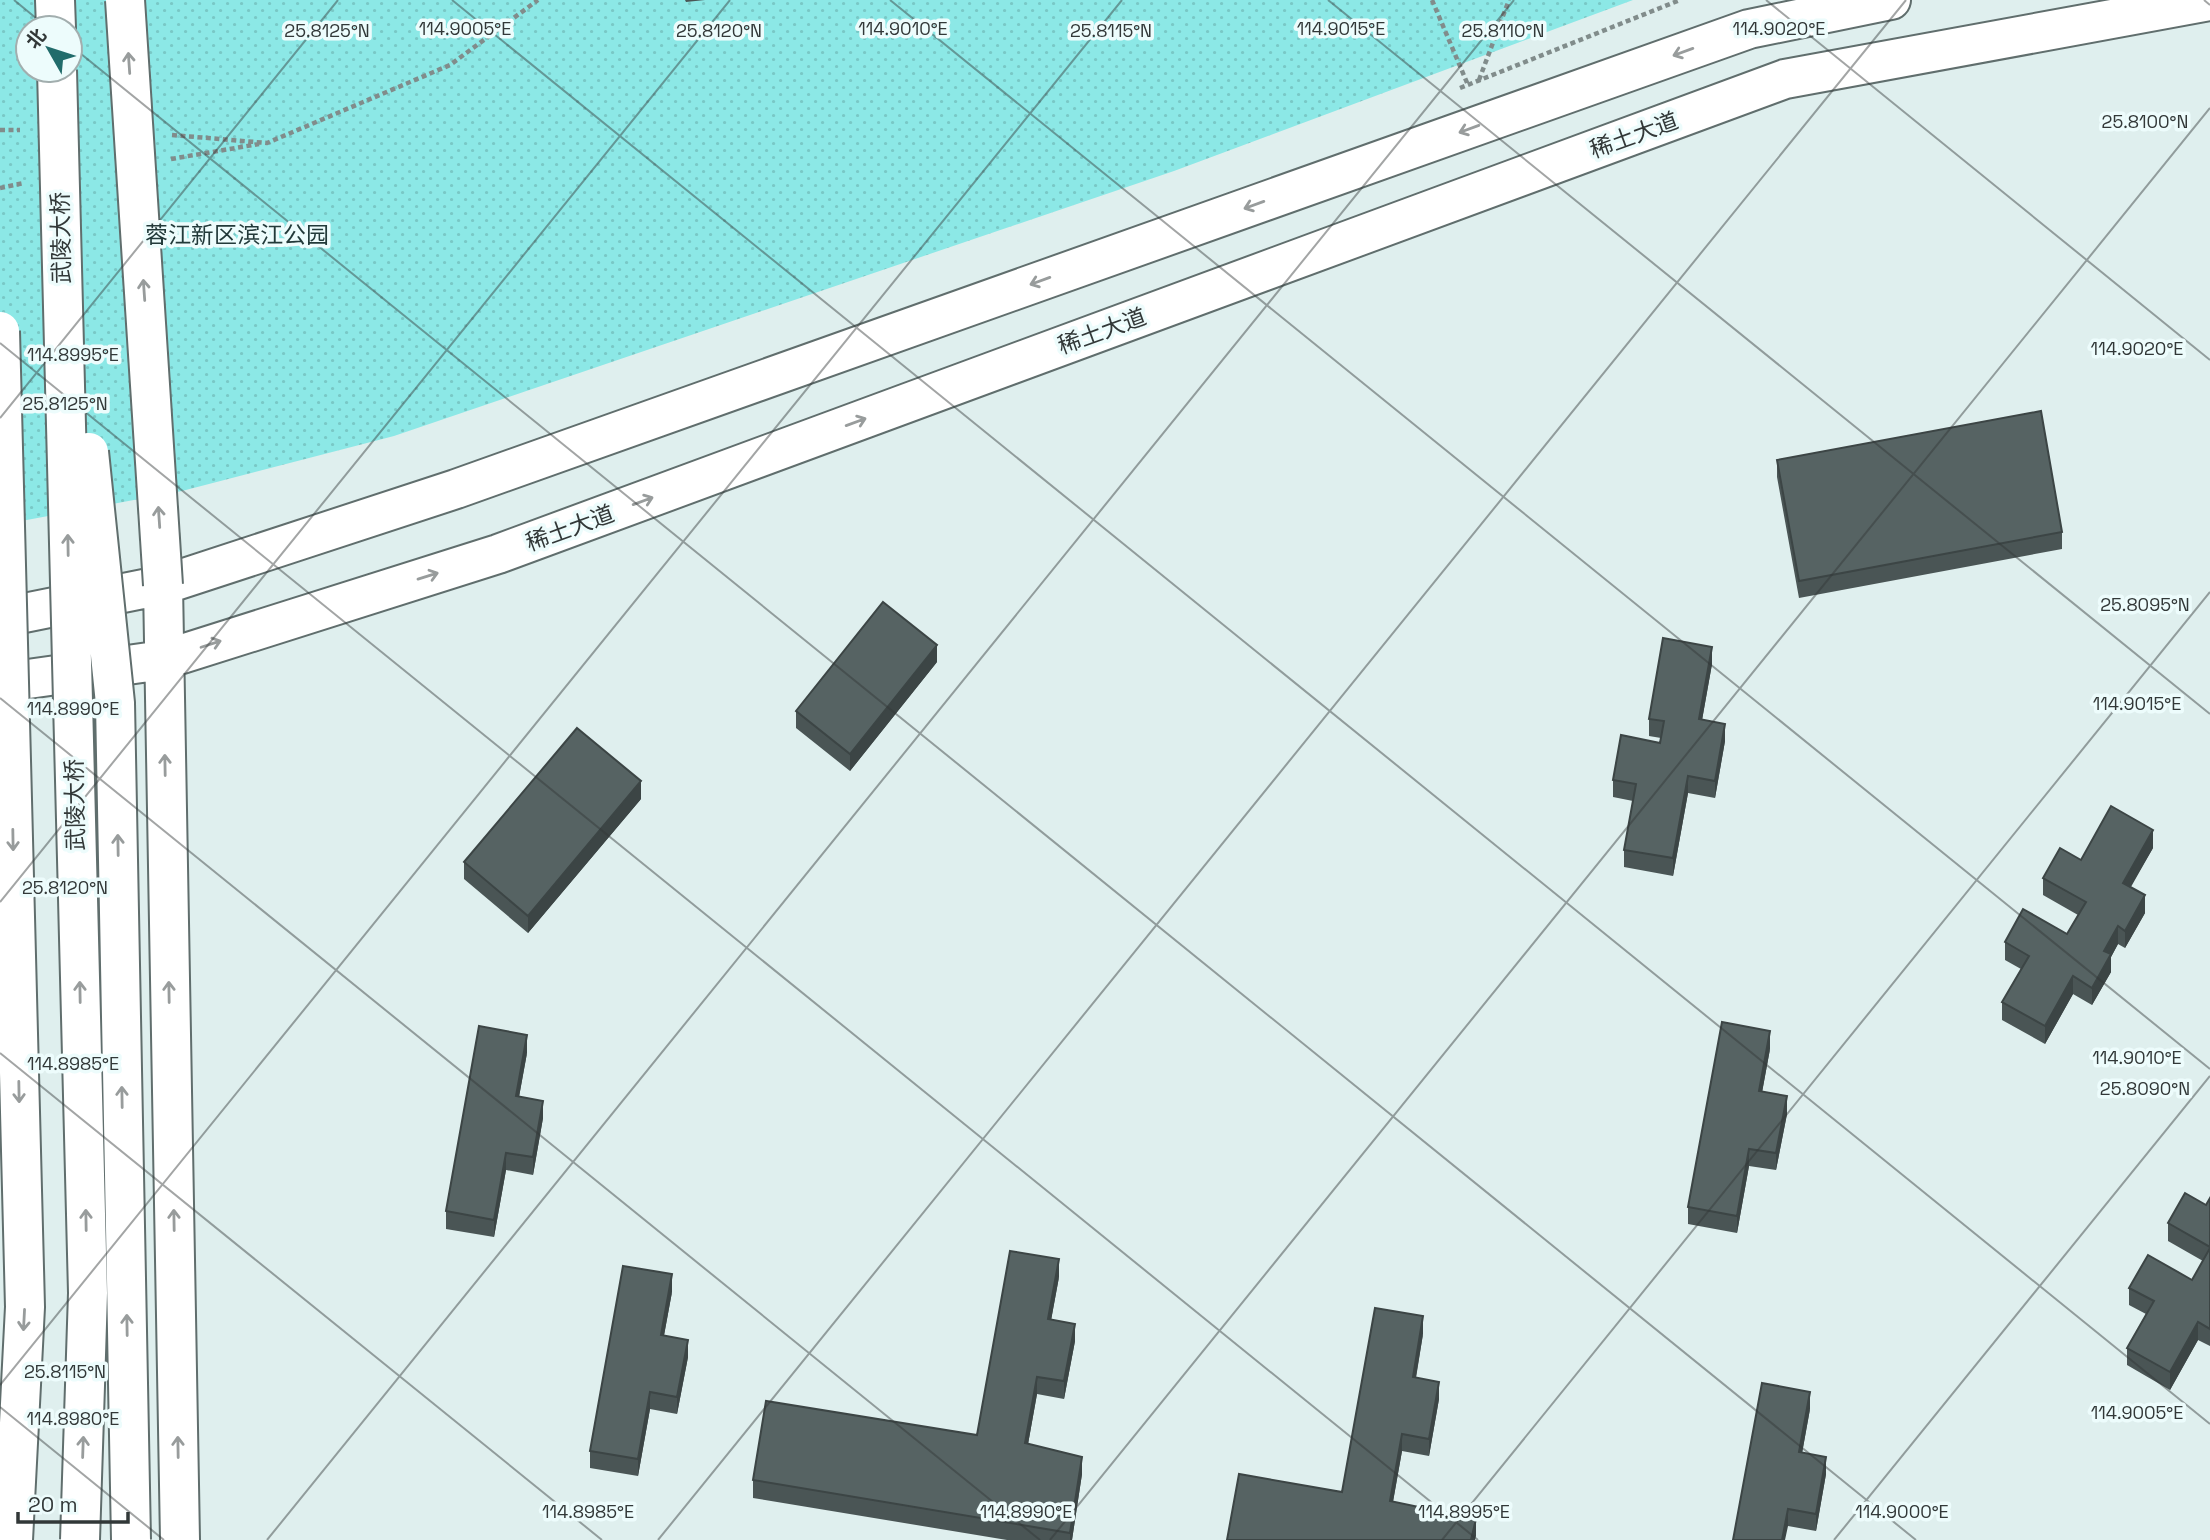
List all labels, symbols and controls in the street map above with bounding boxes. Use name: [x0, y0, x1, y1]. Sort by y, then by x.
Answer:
north arrow: [14, 14, 84, 84]
text: 114.9005°E: [419, 17, 511, 40]
text: 114.9010°E: [858, 17, 948, 40]
text: 114.9015°E: [1297, 17, 1385, 40]
text: 114.9020°E: [1733, 17, 1825, 40]
text: 25.8125°N: [284, 19, 370, 42]
text: 25.8120°N: [676, 19, 762, 42]
text: 25.8115°N: [1070, 19, 1152, 42]
text: 25.8110°N: [1462, 19, 1544, 42]
text: 北: [20, 23, 52, 54]
one-way arrow: [1673, 47, 1695, 59]
one-way arrow: [123, 51, 136, 74]
street label: 稀土大道: [1586, 105, 1682, 165]
text: 25.8100°N: [2102, 110, 2188, 133]
one-way arrow: [1458, 123, 1480, 136]
street label: 武陵大桥: [45, 192, 77, 284]
one-way arrow: [1244, 200, 1266, 212]
park label: 蓉江新区滨江公园: [145, 220, 329, 250]
one-way arrow: [1029, 275, 1051, 288]
one-way arrow: [137, 279, 150, 301]
street label: 稀土大道: [1054, 301, 1150, 361]
text: 114.9020°E: [2091, 337, 2183, 360]
text: 114.8995°E: [27, 343, 119, 366]
text: 25.8125°N: [22, 392, 108, 415]
one-way arrow: [845, 415, 867, 427]
one-way arrow: [631, 494, 653, 506]
street label: 稀土大道: [522, 498, 618, 558]
one-way arrow: [152, 506, 165, 529]
one-way arrow: [62, 533, 75, 556]
one-way arrow: [417, 569, 439, 581]
text: 25.8095°N: [2100, 593, 2190, 616]
one-way arrow: [200, 637, 222, 650]
text: 114.9015°E: [2093, 692, 2181, 715]
text: 114.8990°E: [27, 697, 119, 720]
one-way arrow: [158, 754, 172, 777]
street label: 武陵大桥: [59, 759, 91, 851]
one-way arrow: [6, 829, 20, 852]
one-way arrow: [111, 834, 124, 857]
text: 25.8120°N: [22, 876, 108, 899]
one-way arrow: [73, 981, 87, 1004]
one-way arrow: [162, 981, 176, 1004]
text: 114.9010°E: [2092, 1046, 2182, 1069]
text: 114.8985°E: [27, 1052, 119, 1075]
text: 25.8090°N: [2100, 1077, 2190, 1100]
one-way arrow: [13, 1080, 26, 1103]
one-way arrow: [116, 1086, 129, 1109]
one-way arrow: [79, 1209, 92, 1232]
one-way arrow: [167, 1209, 180, 1232]
one-way arrow: [18, 1308, 31, 1331]
one-way arrow: [120, 1314, 133, 1337]
text: 25.8115°N: [24, 1360, 106, 1383]
text: 114.9005°E: [2091, 1401, 2183, 1424]
text: 114.8980°E: [27, 1407, 119, 1430]
one-way arrow: [76, 1436, 90, 1459]
one-way arrow: [171, 1436, 185, 1459]
scale bar: [18, 1480, 128, 1524]
text: 20 m: [28, 1491, 78, 1518]
text: 114.8985°E: [542, 1500, 634, 1523]
text: 114.8990°E: [980, 1500, 1072, 1523]
text: 114.8995°E: [1418, 1500, 1510, 1523]
text: 114.9000°E: [1855, 1500, 1949, 1523]

